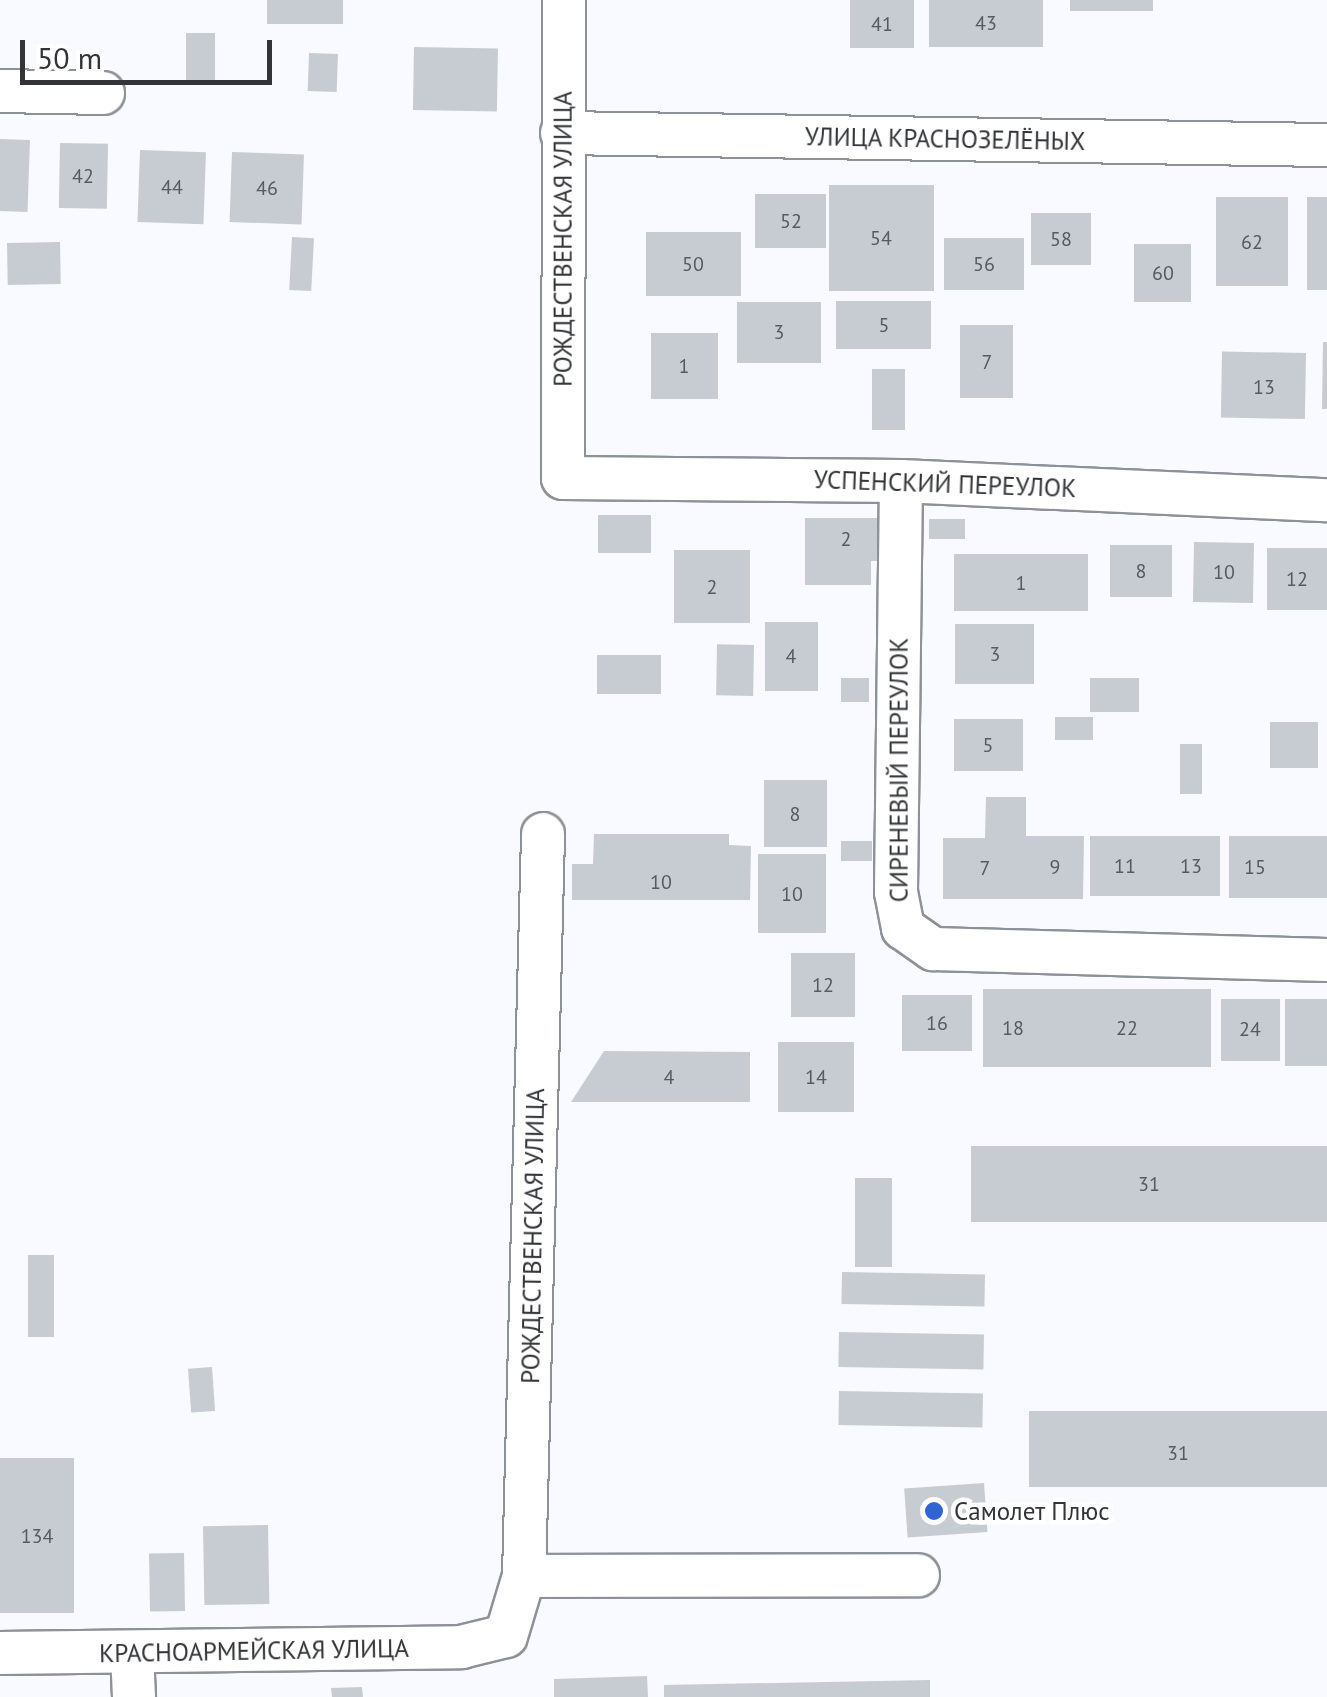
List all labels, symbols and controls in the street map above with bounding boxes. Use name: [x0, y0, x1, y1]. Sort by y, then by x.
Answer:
house number: 43: [975, 11, 997, 35]
house number: 41: [871, 12, 893, 36]
scale bar: [25, 20, 278, 82]
text: 50 m: [37, 38, 102, 77]
street label: РОЖДЕСТВЕНСКАЯ УЛИЦА: [548, 91, 578, 387]
street label: УЛИЦА КРАСНОЗЕЛЁНЫХ: [804, 122, 1086, 156]
house number: 42: [72, 164, 94, 188]
house number: 44: [161, 175, 183, 199]
house number: 46: [256, 176, 278, 200]
house number: 52: [780, 209, 802, 233]
house number: 54: [870, 226, 892, 250]
house number: 58: [1050, 227, 1072, 251]
house number: 62: [1241, 230, 1263, 254]
house number: 50: [682, 252, 704, 276]
house number: 56: [973, 252, 995, 276]
house number: 60: [1152, 261, 1174, 285]
house number: 5: [879, 313, 889, 337]
house number: 3: [774, 320, 784, 344]
house number: 7: [982, 350, 992, 374]
house number: 1: [679, 354, 689, 378]
house number: 13: [1253, 375, 1275, 399]
street label: УСПЕНСКИЙ ПЕРЕУЛОК: [813, 464, 1077, 504]
house number: 2: [841, 527, 851, 551]
house number: 8: [1136, 559, 1146, 583]
house number: 10: [1213, 560, 1235, 584]
house number: 12: [1286, 567, 1308, 591]
house number: 1: [1016, 571, 1026, 595]
house number: 2: [707, 575, 717, 599]
street label: СИРЕНЕВЫЙ ПЕРЕУЛОК: [884, 638, 914, 902]
house number: 3: [990, 642, 1000, 666]
house number: 4: [786, 644, 796, 668]
house number: 5: [983, 733, 993, 757]
house number: 8: [790, 802, 800, 826]
house number: 11: [1114, 854, 1136, 878]
house number: 13: [1180, 854, 1202, 878]
house number: 9: [1050, 855, 1060, 879]
house number: 15: [1244, 855, 1266, 879]
house number: 7: [980, 856, 990, 880]
house number: 10: [650, 870, 672, 894]
house number: 10: [781, 882, 803, 906]
house number: 12: [812, 973, 834, 997]
house number: 16: [926, 1011, 948, 1035]
house number: 18: [1002, 1016, 1024, 1040]
house number: 22: [1116, 1016, 1138, 1040]
house number: 24: [1239, 1017, 1261, 1041]
house number: 4: [664, 1065, 674, 1089]
house number: 14: [805, 1065, 827, 1089]
street label: РОЖДЕСТВЕНСКАЯ УЛИЦА: [515, 1088, 551, 1384]
house number: 31: [1138, 1172, 1160, 1196]
house number: 31: [1167, 1441, 1189, 1465]
place label: Самолет Плюс: [954, 1496, 1110, 1526]
marker: Самолет Плюс: [923, 1500, 945, 1522]
house number: 134: [21, 1524, 53, 1548]
street label: КРАСНОАРМЕЙСКАЯ УЛИЦА: [98, 1633, 410, 1669]

